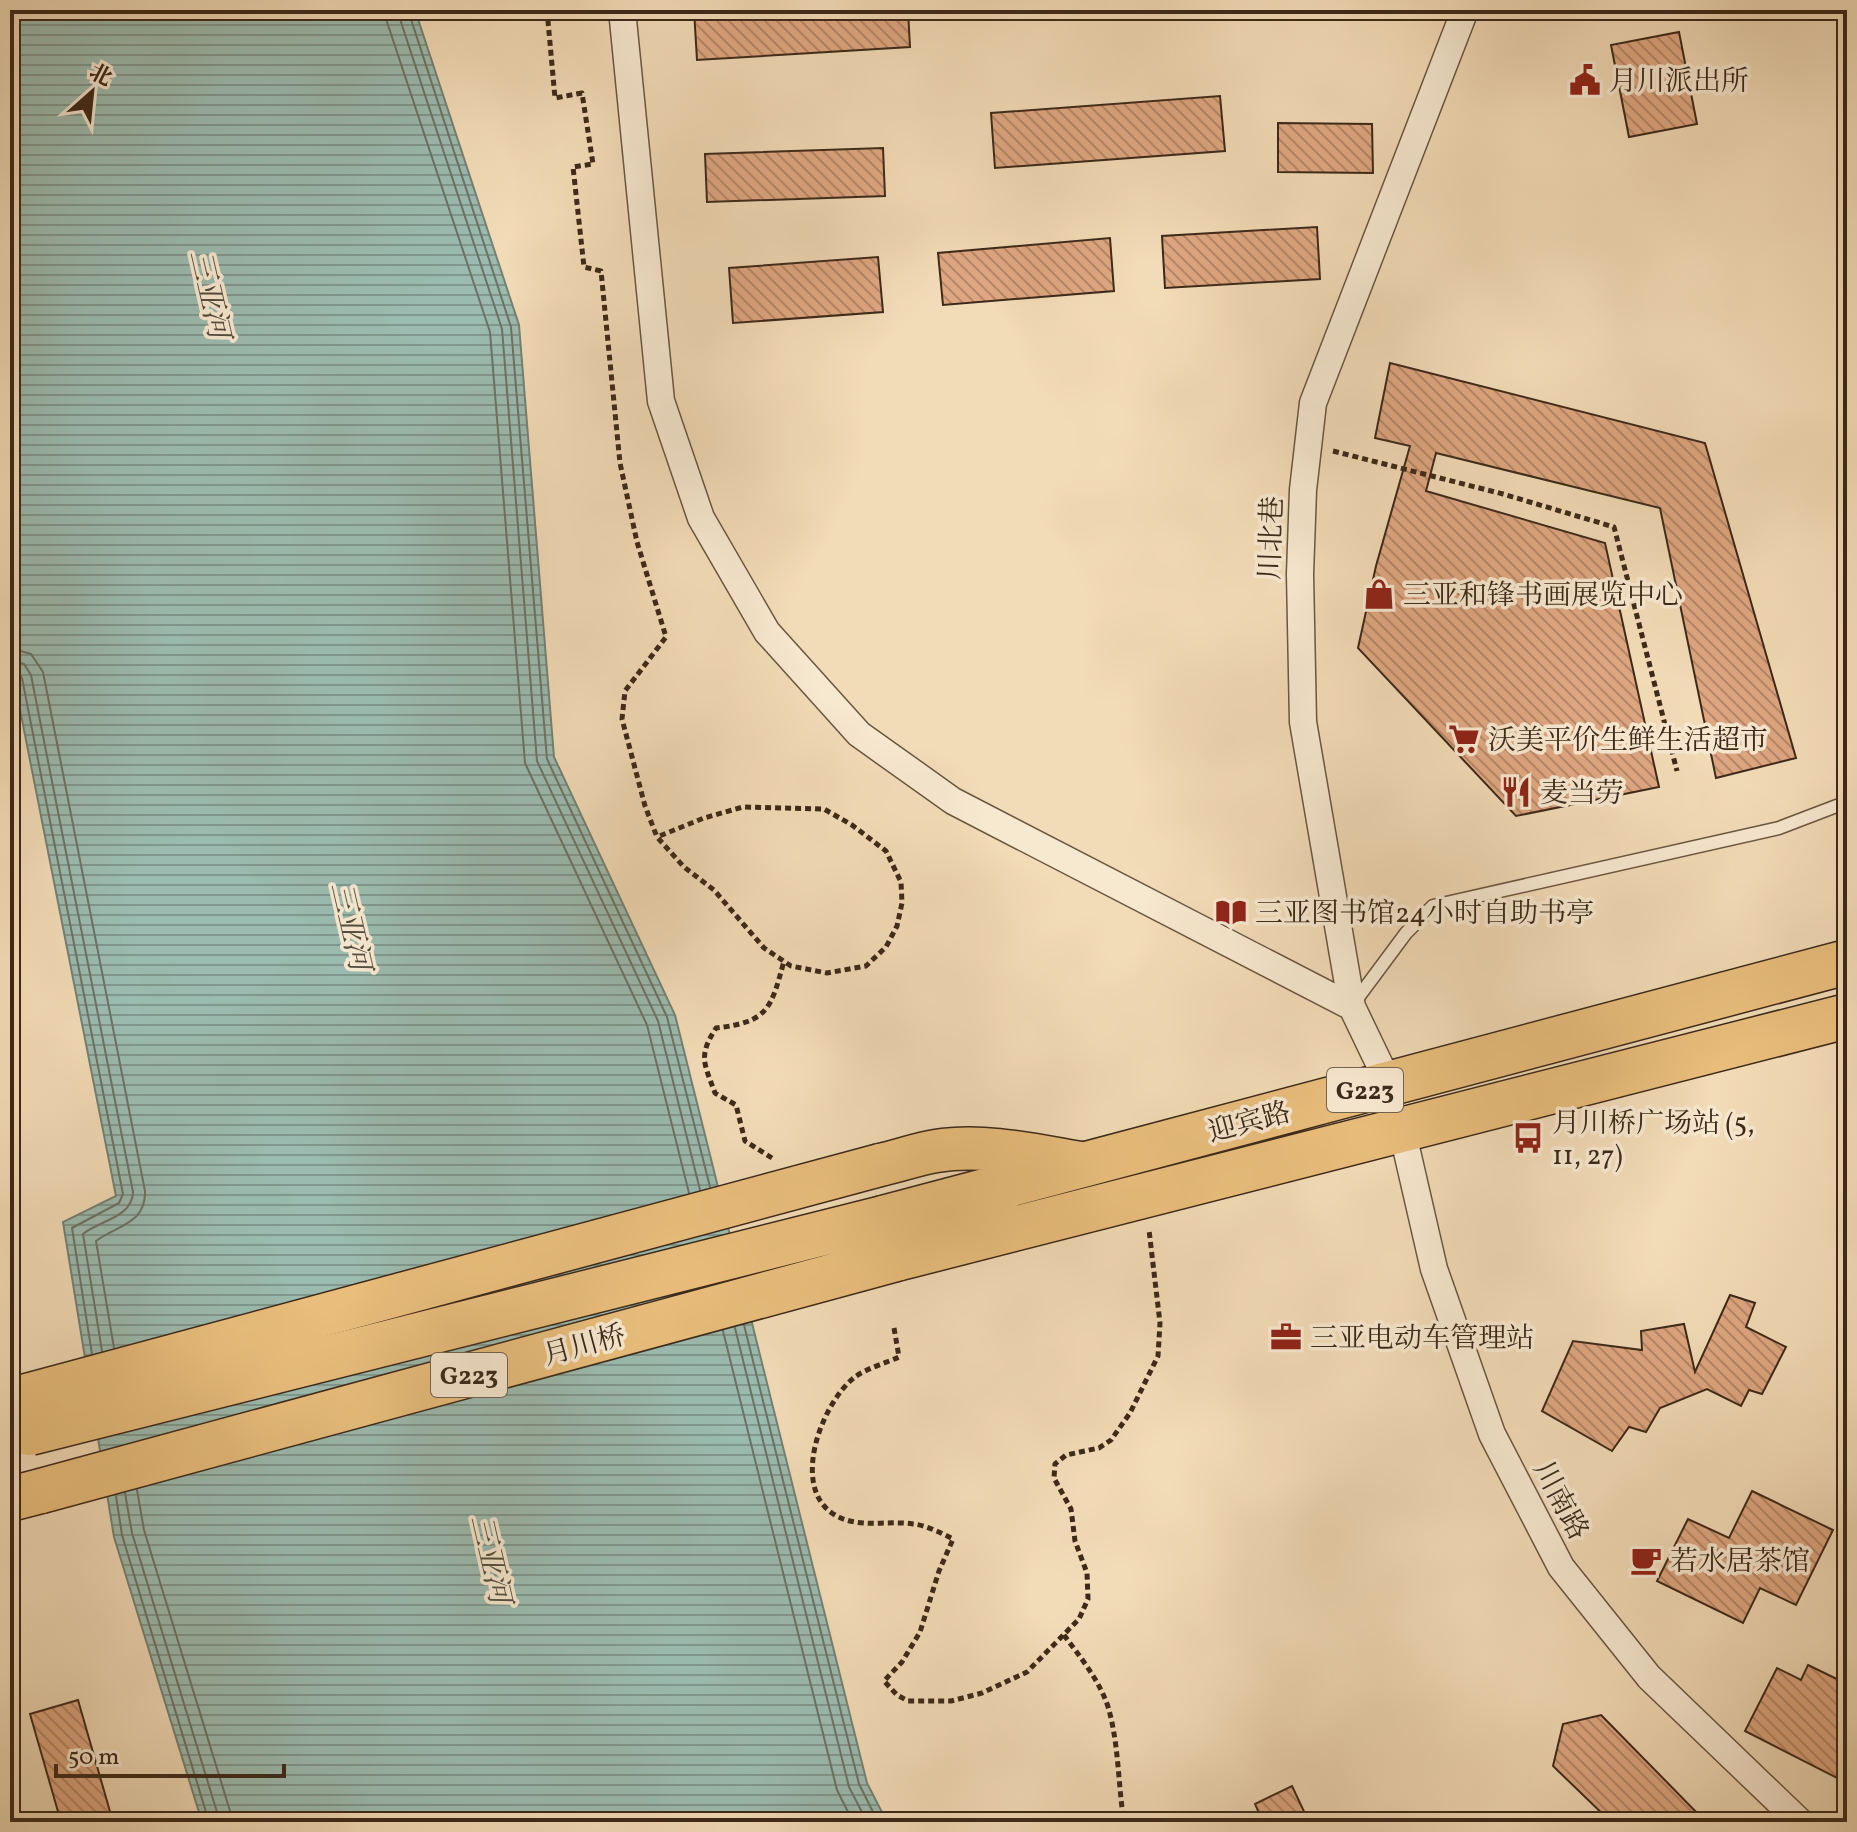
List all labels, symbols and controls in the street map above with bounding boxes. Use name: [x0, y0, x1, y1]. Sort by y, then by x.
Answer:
north arrow: [52, 52, 132, 132]
text: 北: [83, 58, 117, 95]
public building icon: 月川派出所: [1568, 63, 1602, 97]
place label: 月川派出所: [1609, 63, 1749, 102]
water label: 三亚河: [177, 246, 240, 348]
street label: 川北巷: [1252, 495, 1293, 581]
shop icon: 三亚和锋书画展览中心: [1362, 577, 1396, 611]
place label: 三亚和锋书画展览中心: [1403, 577, 1683, 616]
supermarket icon: 沃美平价生鲜生活超市: [1447, 722, 1481, 756]
place label: 沃美平价生鲜生活超市: [1488, 722, 1768, 761]
restaurant icon: 麦当劳: [1499, 775, 1533, 809]
place label: 麦当劳: [1540, 775, 1624, 814]
water label: 三亚河: [318, 878, 381, 980]
library icon: 三亚图书馆24小时自助书亭: [1214, 895, 1248, 929]
place label: 三亚图书馆24小时自助书亭: [1255, 895, 1594, 934]
road number: G223: [1327, 1068, 1403, 1112]
street label: 迎宾路: [1204, 1094, 1295, 1153]
place label: 月川桥广场站 (5, 11, 27): [1552, 1105, 1754, 1176]
bus stop icon: 月川桥广场站 (5, 11, 27): [1511, 1121, 1545, 1155]
street label: 月川桥: [539, 1317, 630, 1376]
office icon: 三亚电动车管理站: [1269, 1320, 1303, 1354]
place label: 三亚电动车管理站: [1310, 1320, 1534, 1359]
road number: G223: [431, 1353, 507, 1397]
street label: 川南路: [1523, 1455, 1597, 1547]
water label: 三亚河: [458, 1511, 521, 1613]
cafe icon: 若水居茶馆: [1629, 1543, 1663, 1577]
place label: 若水居茶馆: [1670, 1543, 1810, 1582]
scale bar: [56, 1728, 284, 1778]
text: 50 m: [68, 1741, 120, 1775]

